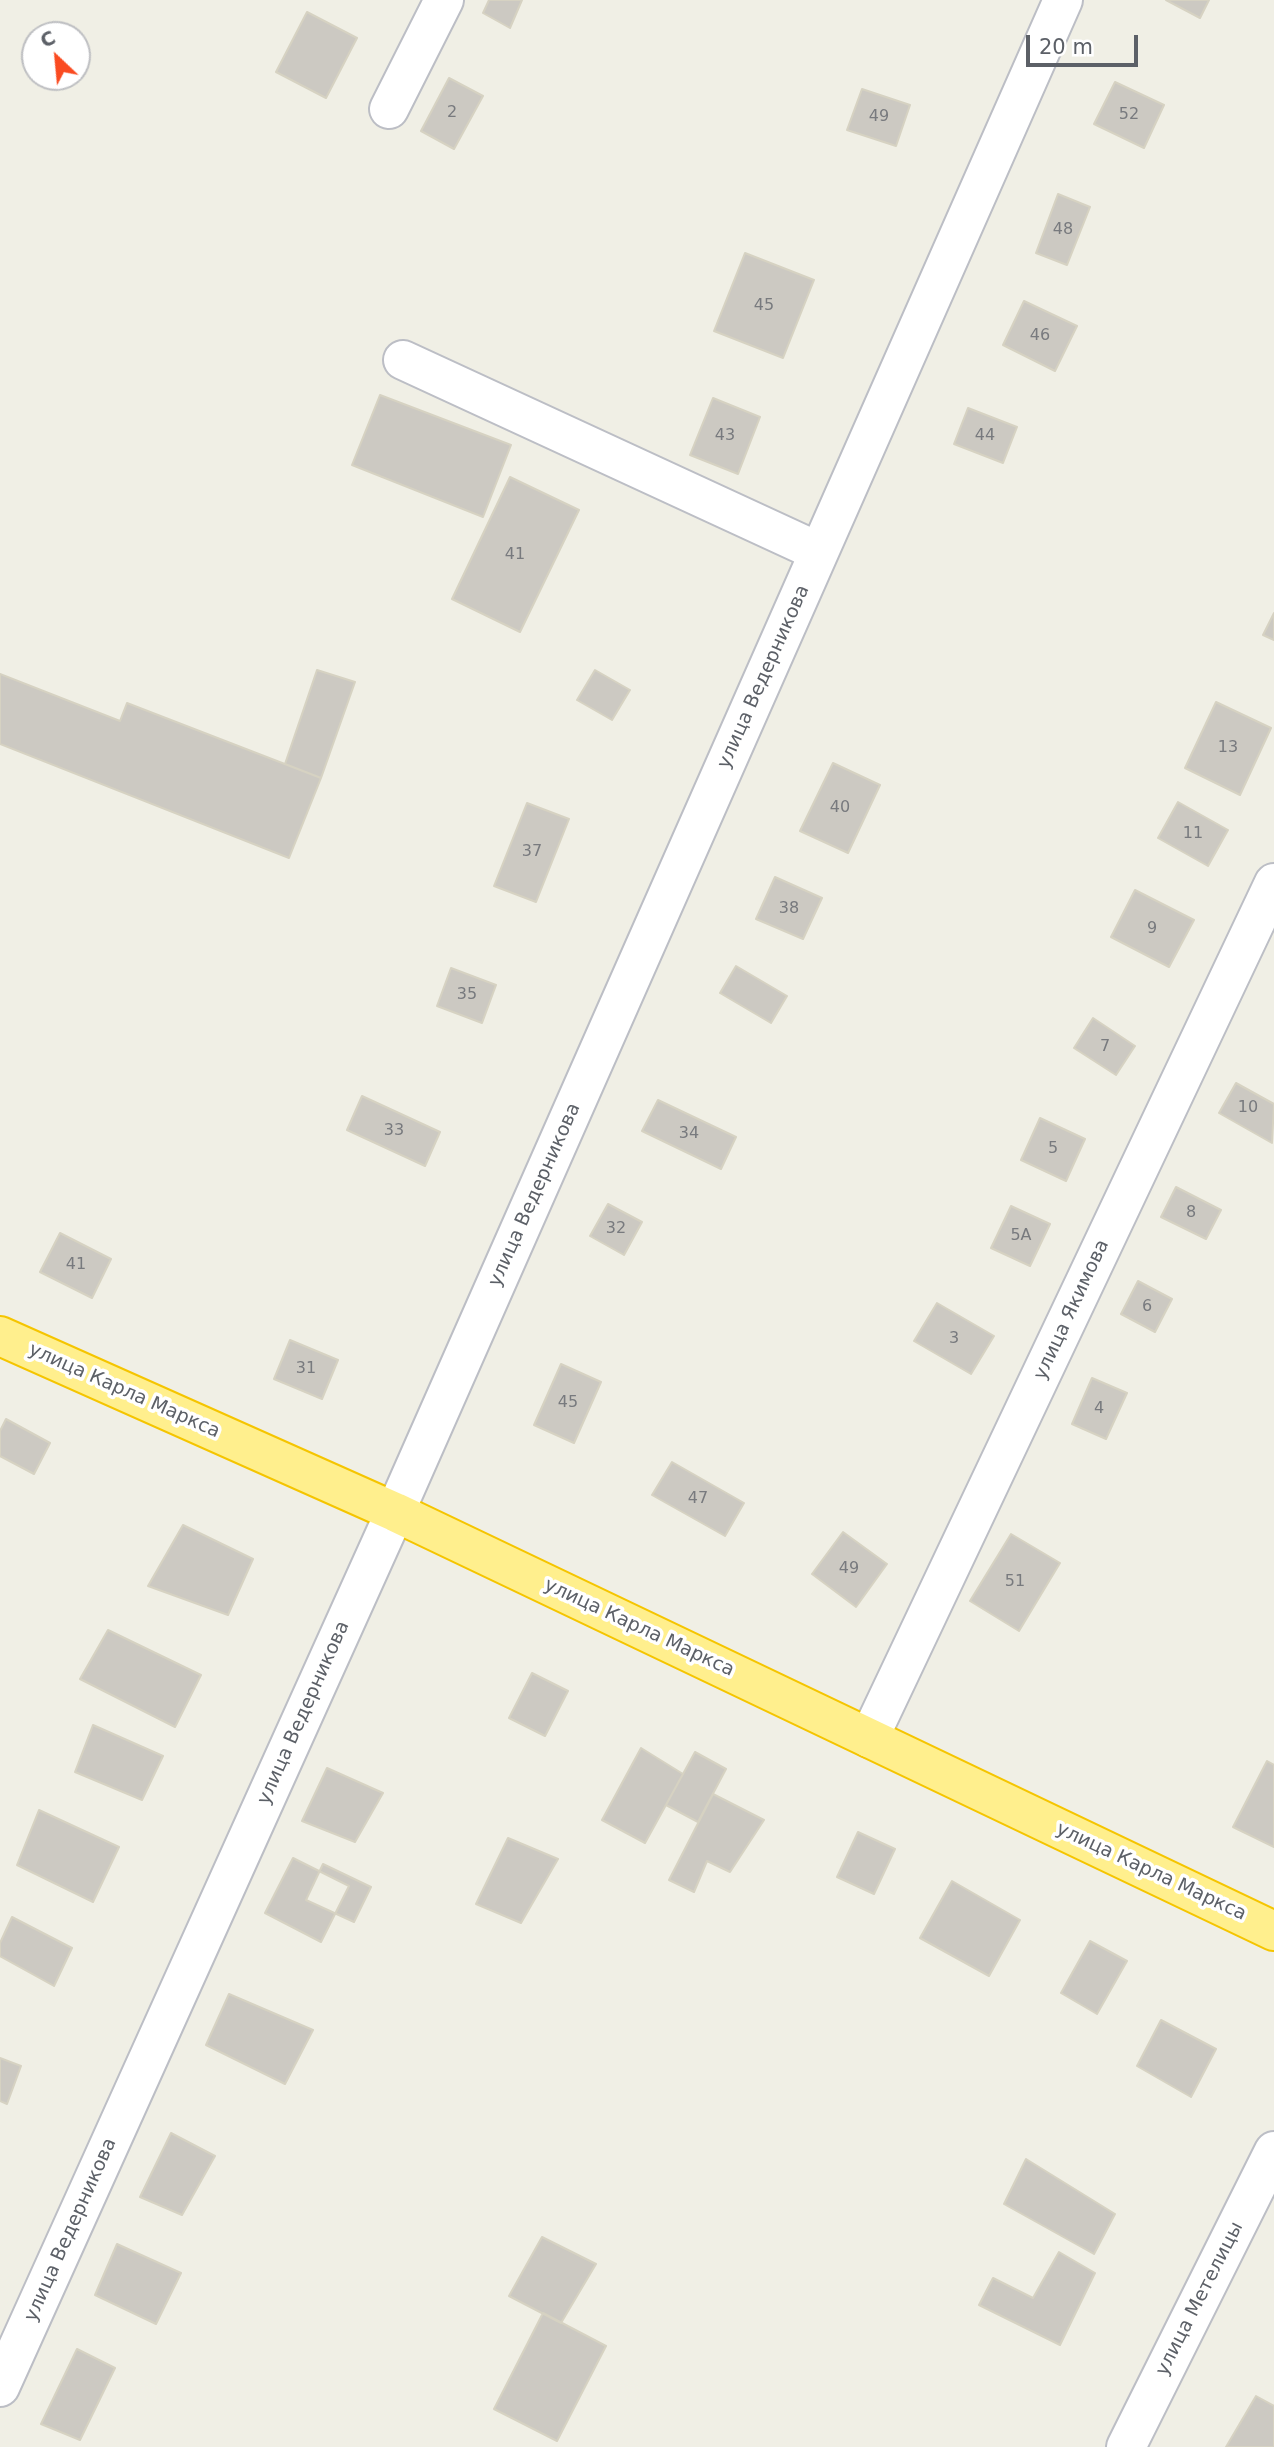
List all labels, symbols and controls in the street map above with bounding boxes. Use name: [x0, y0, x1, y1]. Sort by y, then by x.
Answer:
north arrow: [21, 21, 91, 91]
scale bar: [1029, 21, 1141, 65]
text: С: [37, 26, 59, 52]
text: 20 m: [1039, 35, 1093, 59]
house number: 2: [447, 103, 457, 123]
house number: 52: [1119, 105, 1139, 125]
house number: 49: [869, 107, 889, 127]
house number: 48: [1053, 220, 1073, 240]
house number: 45: [754, 296, 774, 316]
house number: 46: [1030, 326, 1050, 346]
house number: 43: [715, 426, 735, 446]
house number: 44: [975, 426, 995, 446]
house number: 41: [505, 545, 525, 565]
street label: улица Ведерникова: [713, 582, 815, 772]
house number: 13: [1218, 738, 1238, 758]
house number: 40: [830, 798, 850, 818]
house number: 11: [1183, 824, 1203, 844]
house number: 37: [522, 842, 542, 862]
house number: 38: [779, 899, 799, 919]
house number: 9: [1147, 919, 1157, 939]
house number: 35: [457, 985, 477, 1005]
house number: 7: [1100, 1037, 1110, 1057]
house number: 10: [1238, 1098, 1258, 1118]
street label: улица Ведерникова: [484, 1100, 586, 1290]
house number: 33: [384, 1121, 404, 1141]
house number: 34: [679, 1124, 699, 1144]
house number: 5: [1048, 1139, 1058, 1159]
house number: 8: [1186, 1203, 1196, 1223]
house number: 32: [606, 1219, 626, 1239]
house number: 5А: [1010, 1226, 1032, 1246]
street label: улица Якимова: [1030, 1236, 1114, 1384]
house number: 41: [66, 1255, 86, 1275]
house number: 6: [1142, 1297, 1152, 1317]
house number: 3: [949, 1329, 959, 1349]
street label: улица Карла Маркса: [25, 1338, 223, 1444]
house number: 31: [296, 1359, 316, 1379]
house number: 45: [558, 1393, 578, 1413]
house number: 4: [1094, 1399, 1104, 1419]
house number: 47: [688, 1489, 708, 1509]
house number: 49: [839, 1559, 859, 1579]
house number: 51: [1005, 1572, 1025, 1592]
street label: улица Карла Маркса: [540, 1574, 738, 1682]
street label: улица Ведерникова: [253, 1618, 355, 1808]
street label: улица Карла Маркса: [1052, 1818, 1250, 1926]
street label: улица Ведерникова: [20, 2135, 122, 2325]
street label: улица Метелицы: [1151, 2218, 1249, 2380]

